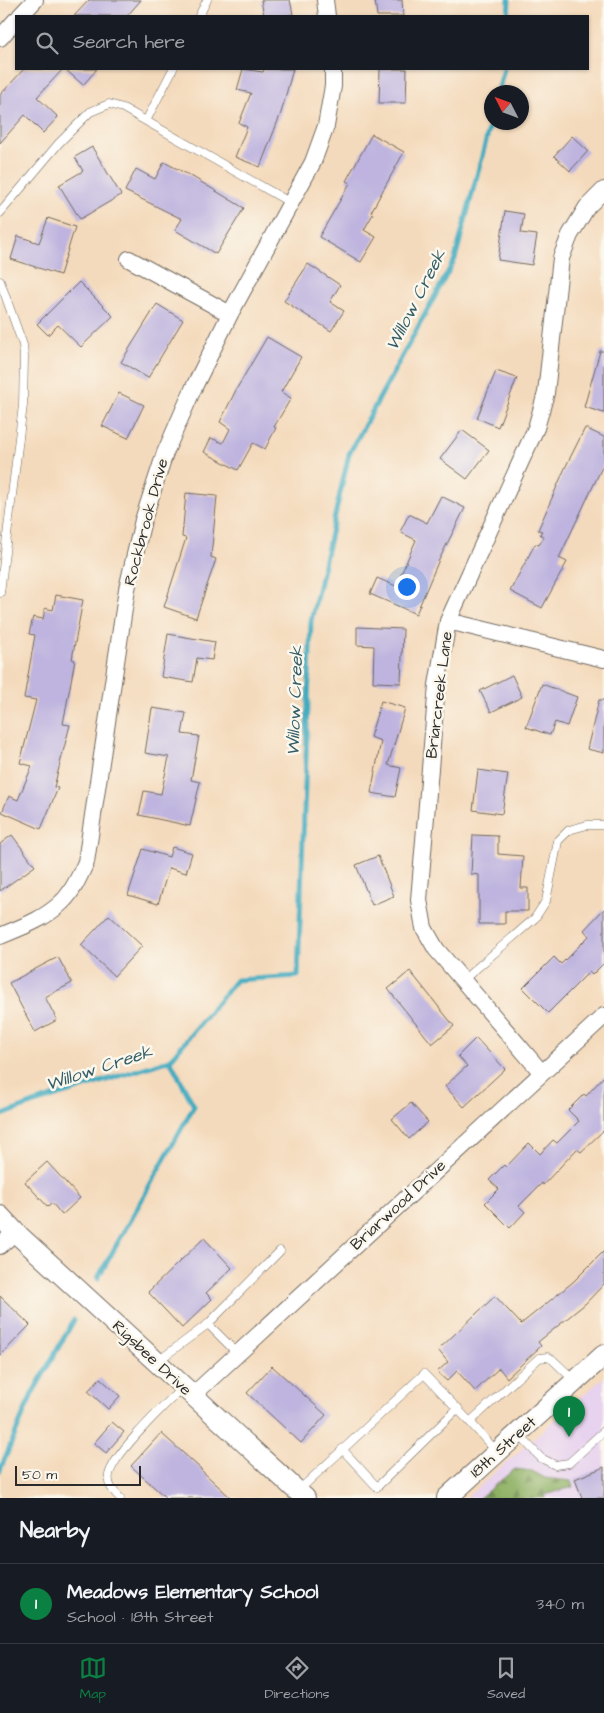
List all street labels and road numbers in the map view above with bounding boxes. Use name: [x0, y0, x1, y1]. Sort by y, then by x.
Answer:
street label: Rockbrook Drive: [118, 456, 174, 588]
street label: Briarcreek Lane: [420, 630, 458, 760]
street label: Briarwood Drive: [345, 1155, 451, 1255]
street label: Rigsbee Drive: [107, 1315, 197, 1402]
street label: 18th Street: [465, 1411, 541, 1483]

